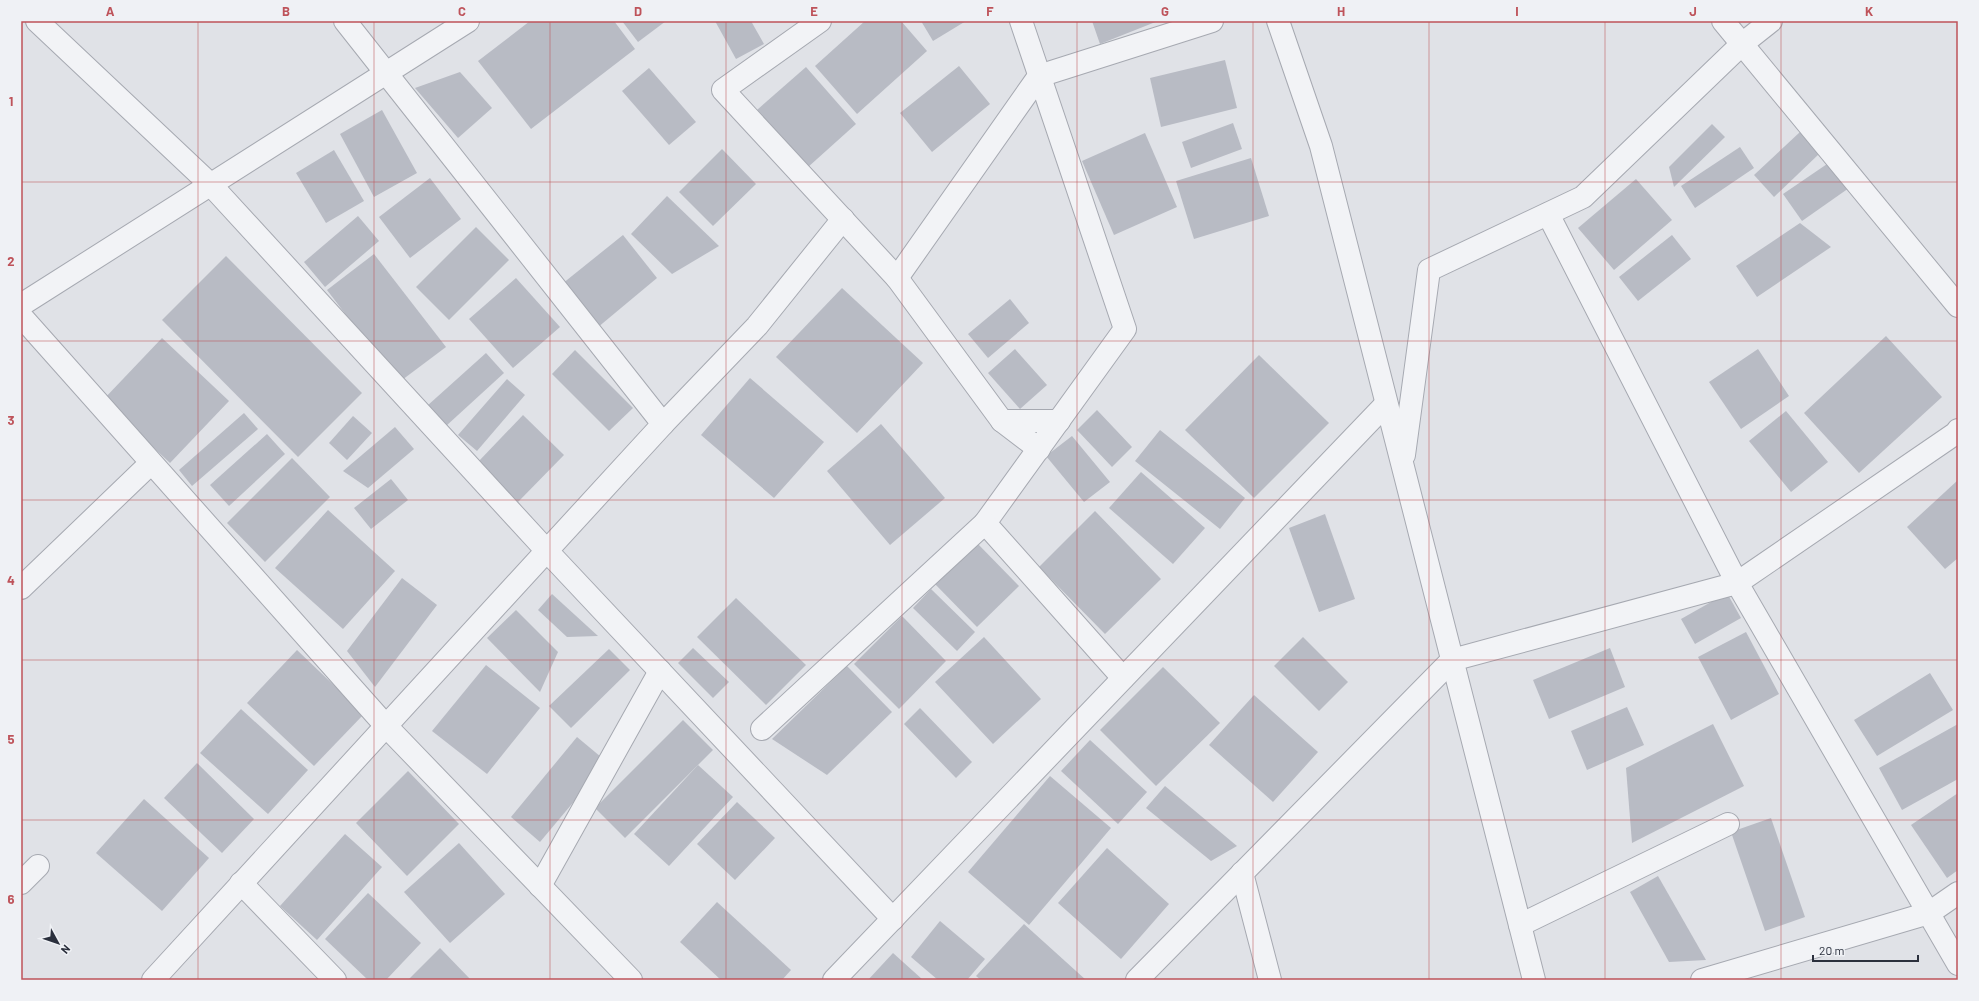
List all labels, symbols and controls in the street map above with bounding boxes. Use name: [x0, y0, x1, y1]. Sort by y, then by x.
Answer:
text: A: [106, 3, 115, 19]
text: B: [282, 3, 290, 19]
text: C: [458, 3, 466, 19]
text: D: [634, 3, 642, 19]
text: E: [810, 3, 818, 19]
text: F: [986, 3, 994, 19]
text: G: [1161, 3, 1169, 19]
text: H: [1337, 3, 1345, 19]
text: I: [1515, 3, 1519, 19]
text: J: [1689, 3, 1697, 19]
text: K: [1865, 3, 1873, 19]
text: 1: [9, 93, 13, 109]
text: 2: [7, 253, 15, 269]
text: 3: [7, 412, 15, 428]
text: 4: [7, 572, 15, 588]
text: 5: [7, 731, 15, 747]
text: 6: [8, 891, 15, 907]
north arrow: [38, 923, 78, 963]
scale bar: [1813, 937, 1918, 963]
text: N: [59, 943, 73, 957]
text: 20 m: [1819, 943, 1845, 957]

